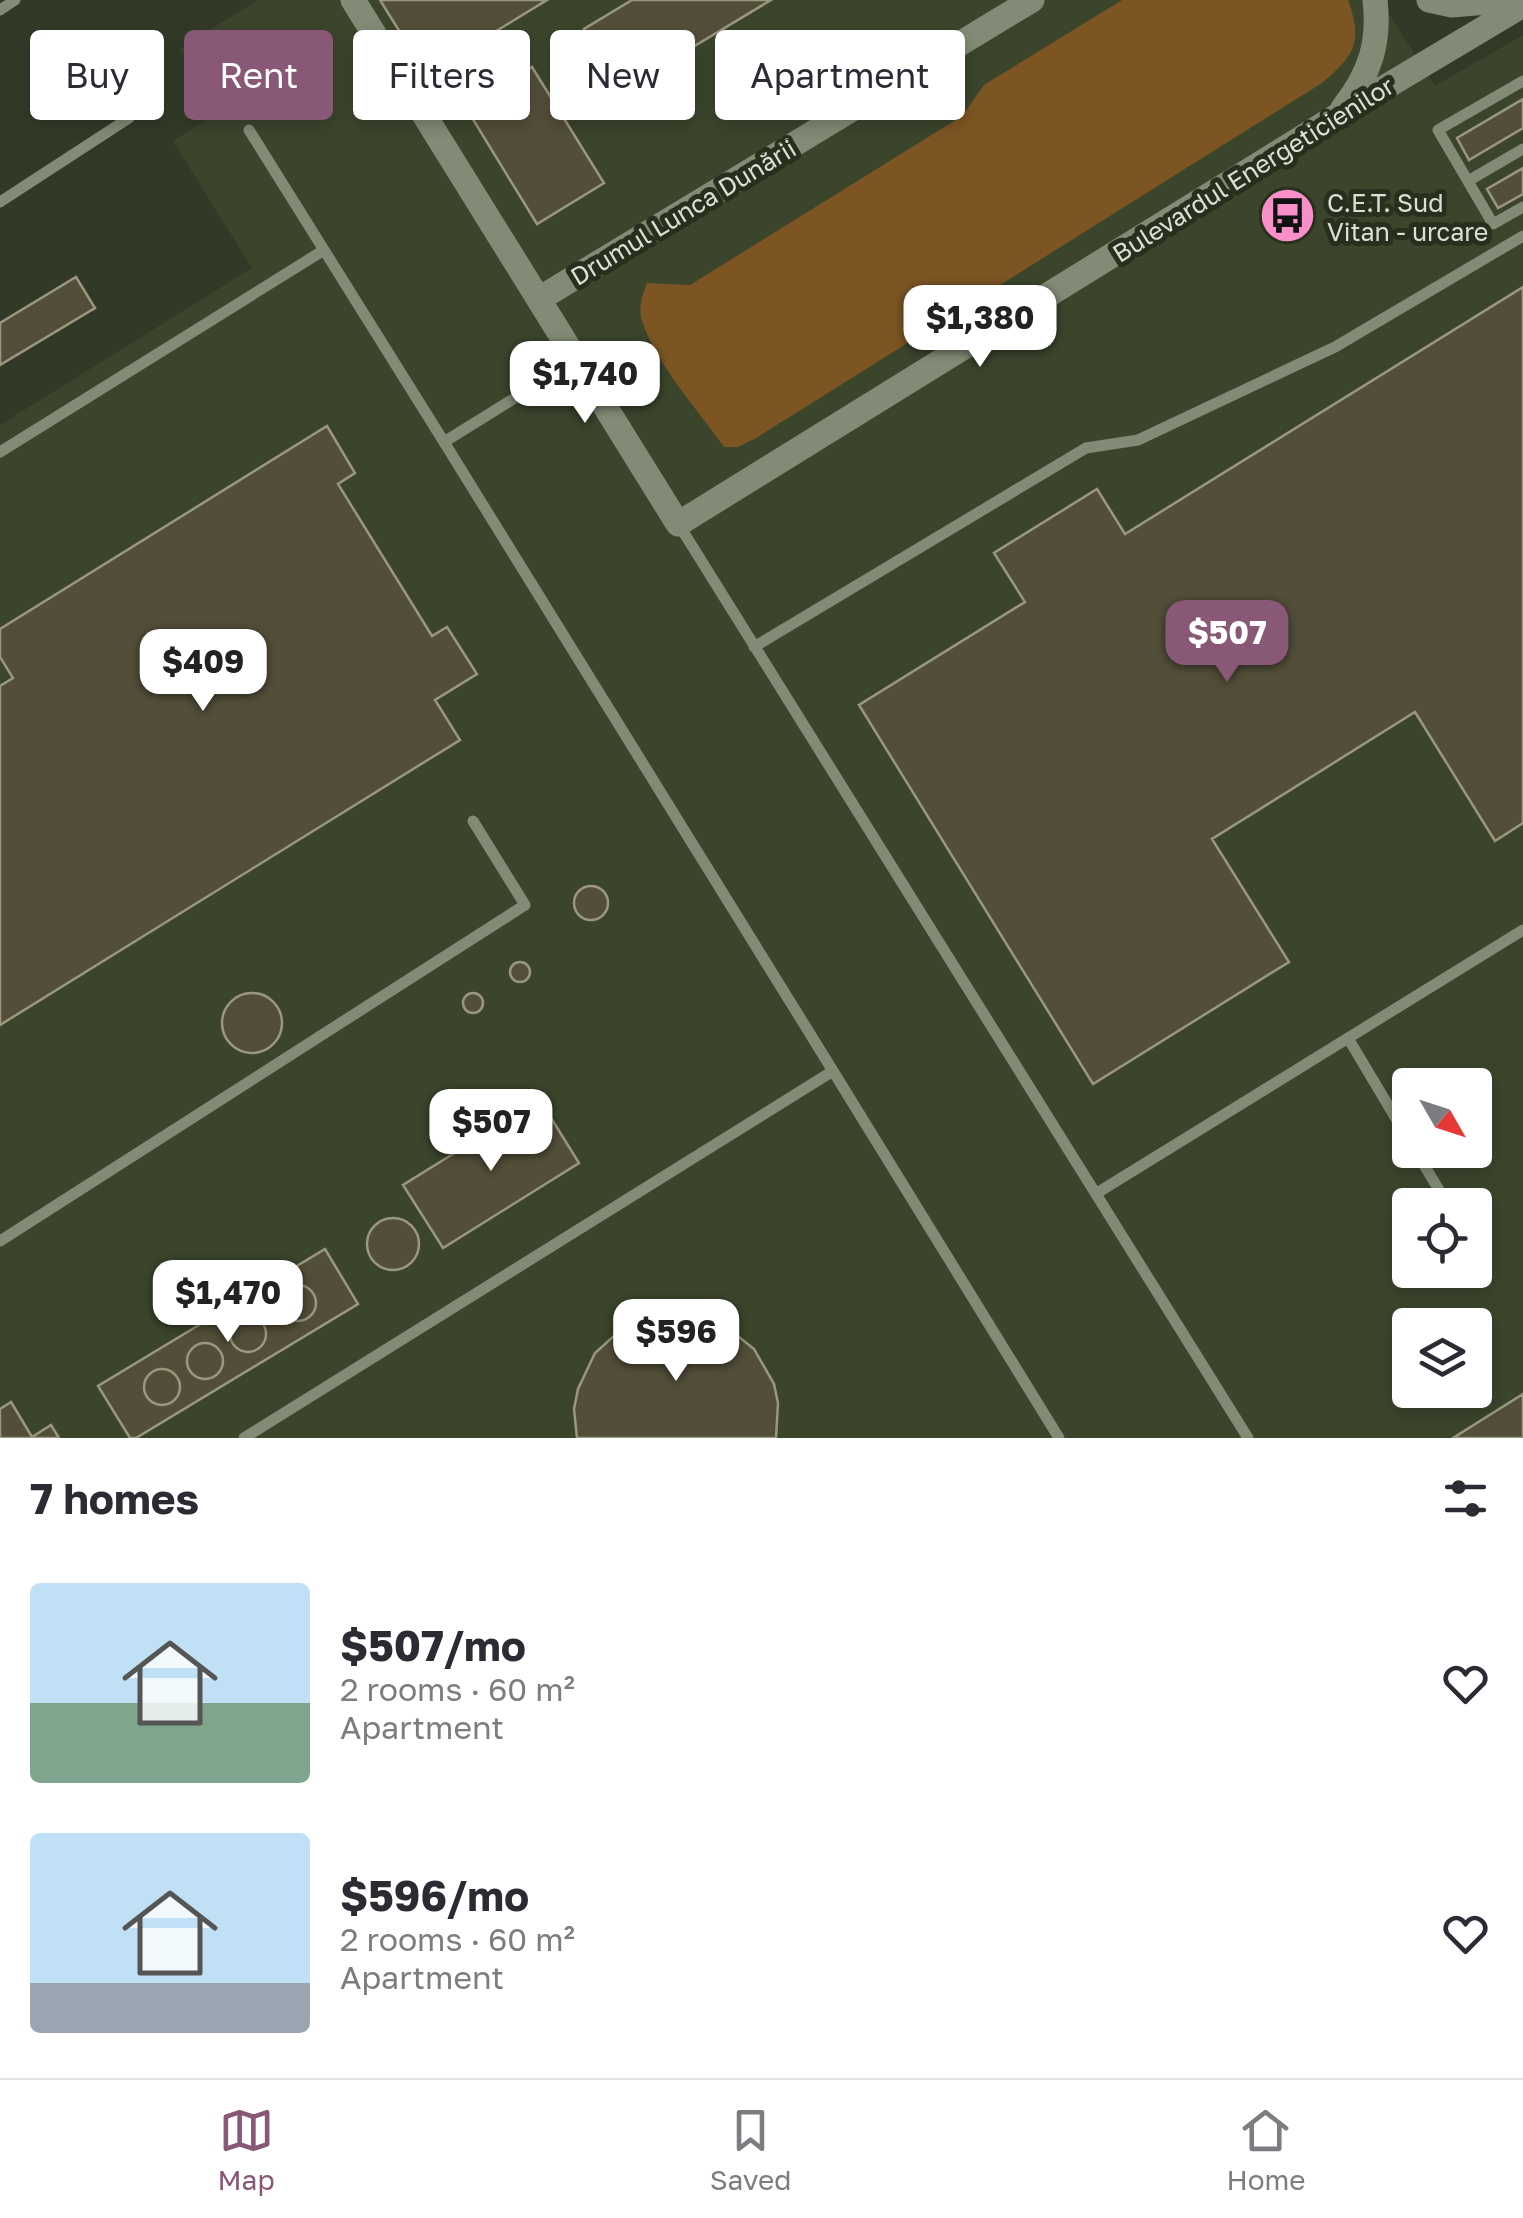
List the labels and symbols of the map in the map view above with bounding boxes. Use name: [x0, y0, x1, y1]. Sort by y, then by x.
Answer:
street label: Bulevardul Energeticienilor: [1107, 69, 1400, 268]
street label: Drumul Lunca Dunării: [565, 132, 801, 292]
bus stop icon: C.E.T. Sud Vitan - urcare: [1258, 186, 1318, 246]
place label: C.E.T. Sud Vitan - urcare: [1327, 187, 1488, 247]
pin: $1,380: [899, 285, 1061, 370]
pin: $1,740: [504, 341, 666, 426]
pin: $507: [1168, 600, 1286, 685]
pin: $409: [144, 629, 262, 714]
north arrow: [1392, 1068, 1492, 1168]
pin: $507: [432, 1089, 550, 1174]
pin: $1,470: [147, 1260, 309, 1345]
pin: $596: [617, 1299, 735, 1384]

